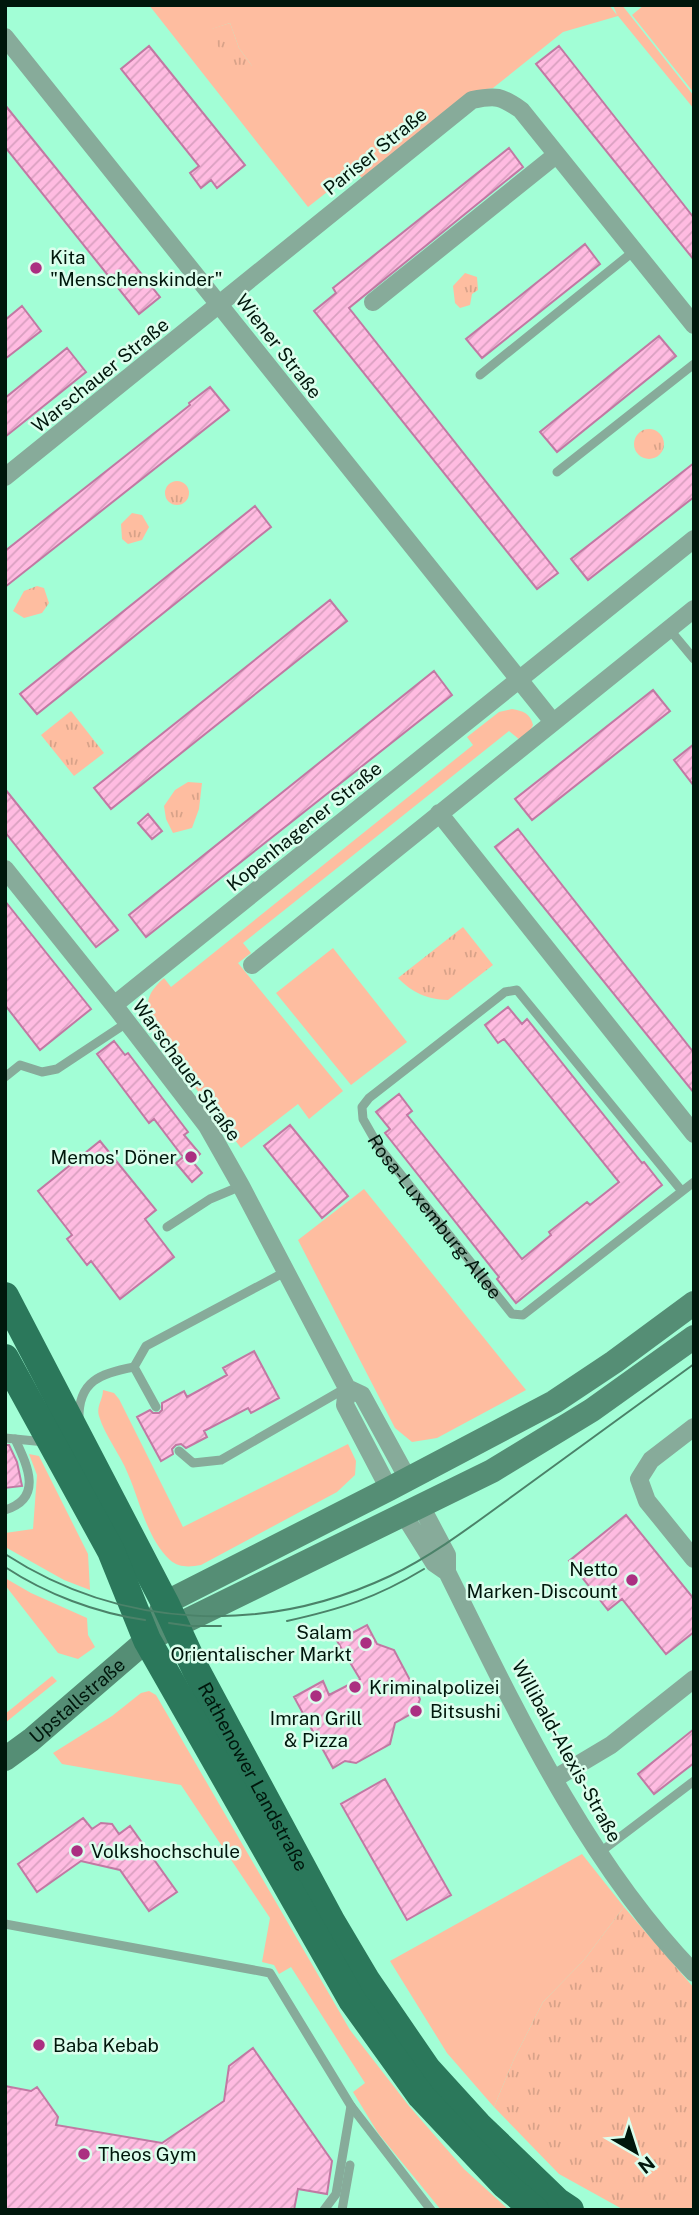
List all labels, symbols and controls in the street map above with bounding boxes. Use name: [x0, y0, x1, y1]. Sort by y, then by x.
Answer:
street label: Pariser Straße: [319, 103, 431, 199]
place label: Kita "Menschenskinder": [50, 246, 223, 290]
marker: Kita "Menschenskinder": [28, 260, 44, 276]
street label: Wiener Straße: [231, 289, 327, 403]
street label: Warschauer Straße: [27, 313, 173, 437]
street label: Kopenhagener Straße: [222, 757, 386, 895]
street label: Warschauer Straße: [128, 995, 246, 1145]
street label: Rosa-Luxemburg-Allee: [363, 1131, 506, 1303]
place label: Memos' Döner: [51, 1146, 177, 1168]
marker: Memos' Döner: [183, 1149, 199, 1165]
place label: Netto Marken-Discount: [467, 1558, 618, 1602]
marker: Netto Marken-Discount: [624, 1572, 640, 1588]
place label: Salam Orientalischer Markt: [170, 1621, 352, 1665]
marker: Salam Orientalischer Markt: [358, 1635, 374, 1651]
street label: Upstallstraße: [25, 1653, 129, 1748]
street label: Willibald-Alexis-Straße: [508, 1656, 626, 1846]
place label: Kriminalpolizei: [369, 1676, 500, 1698]
street label: Rathenower Landstraße: [194, 1678, 313, 1875]
marker: Kriminalpolizei: [347, 1679, 363, 1695]
marker: Imran Grill & Pizza: [308, 1688, 324, 1704]
place label: Bitsushi: [430, 1700, 501, 1722]
marker: Bitsushi: [408, 1703, 424, 1719]
place label: Imran Grill & Pizza: [270, 1707, 362, 1751]
place label: Volkshochschule: [91, 1840, 240, 1862]
marker: Volkshochschule: [69, 1843, 85, 1859]
place label: Baba Kebab: [53, 2034, 159, 2056]
marker: Baba Kebab: [31, 2037, 47, 2053]
north arrow: [601, 2117, 671, 2187]
place label: Theos Gym: [98, 2143, 196, 2165]
marker: Theos Gym: [76, 2146, 92, 2162]
text: N: [634, 2152, 659, 2178]

